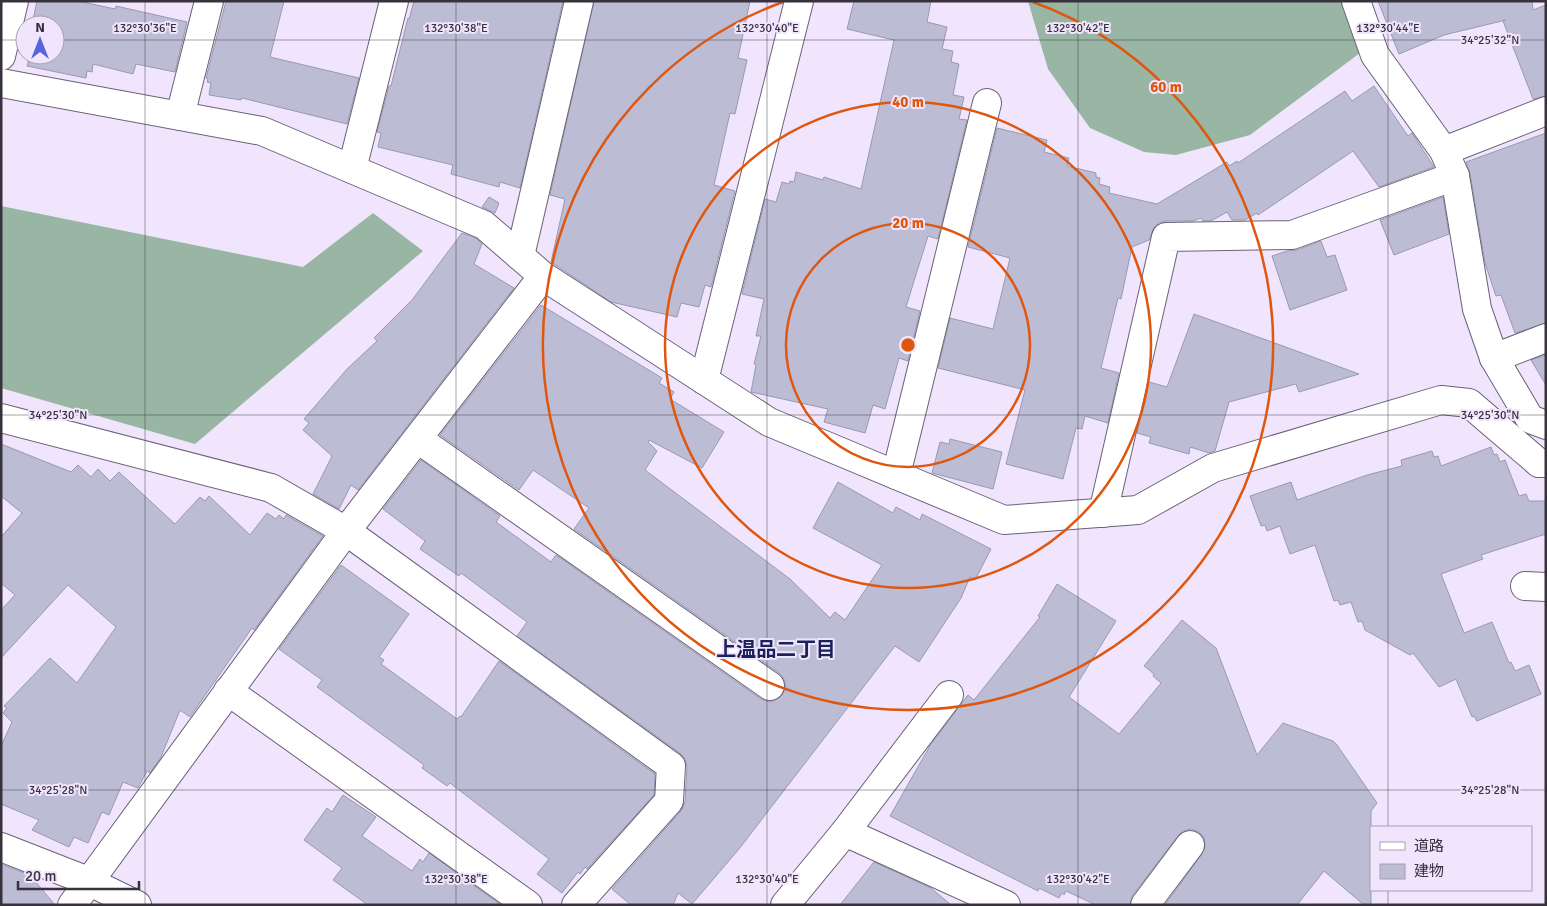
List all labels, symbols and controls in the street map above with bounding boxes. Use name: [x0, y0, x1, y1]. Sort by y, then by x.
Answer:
north arrow: [15, 15, 65, 65]
text: N: [35, 19, 45, 36]
text: 132°30'36"E: [113, 21, 177, 36]
text: 132°30'38"E: [424, 21, 488, 36]
text: 132°30'40"E: [735, 21, 799, 36]
text: 132°30'42"E: [1046, 21, 1110, 36]
text: 132°30'44"E: [1356, 21, 1420, 36]
text: 34°25'32"N: [1461, 33, 1519, 48]
text: 60 m: [1150, 78, 1182, 96]
text: 40 m: [892, 93, 924, 111]
text: 20 m: [892, 214, 924, 232]
centre of rings: [899, 336, 917, 354]
text: 34°25'30"N: [29, 408, 87, 423]
text: 34°25'30"N: [1461, 408, 1519, 423]
district label: 上温品二丁目: [716, 637, 836, 662]
text: 34°25'28"N: [29, 783, 87, 798]
text: 34°25'28"N: [1461, 783, 1519, 798]
legend: [1370, 826, 1532, 891]
text: 道路: [1414, 837, 1444, 855]
scale bar: [18, 858, 139, 890]
text: 建物: [1414, 862, 1444, 880]
text: 20 m: [25, 867, 56, 885]
text: 132°30'38"E: [424, 872, 488, 887]
text: 132°30'40"E: [735, 872, 799, 887]
text: 132°30'42"E: [1046, 872, 1110, 887]

